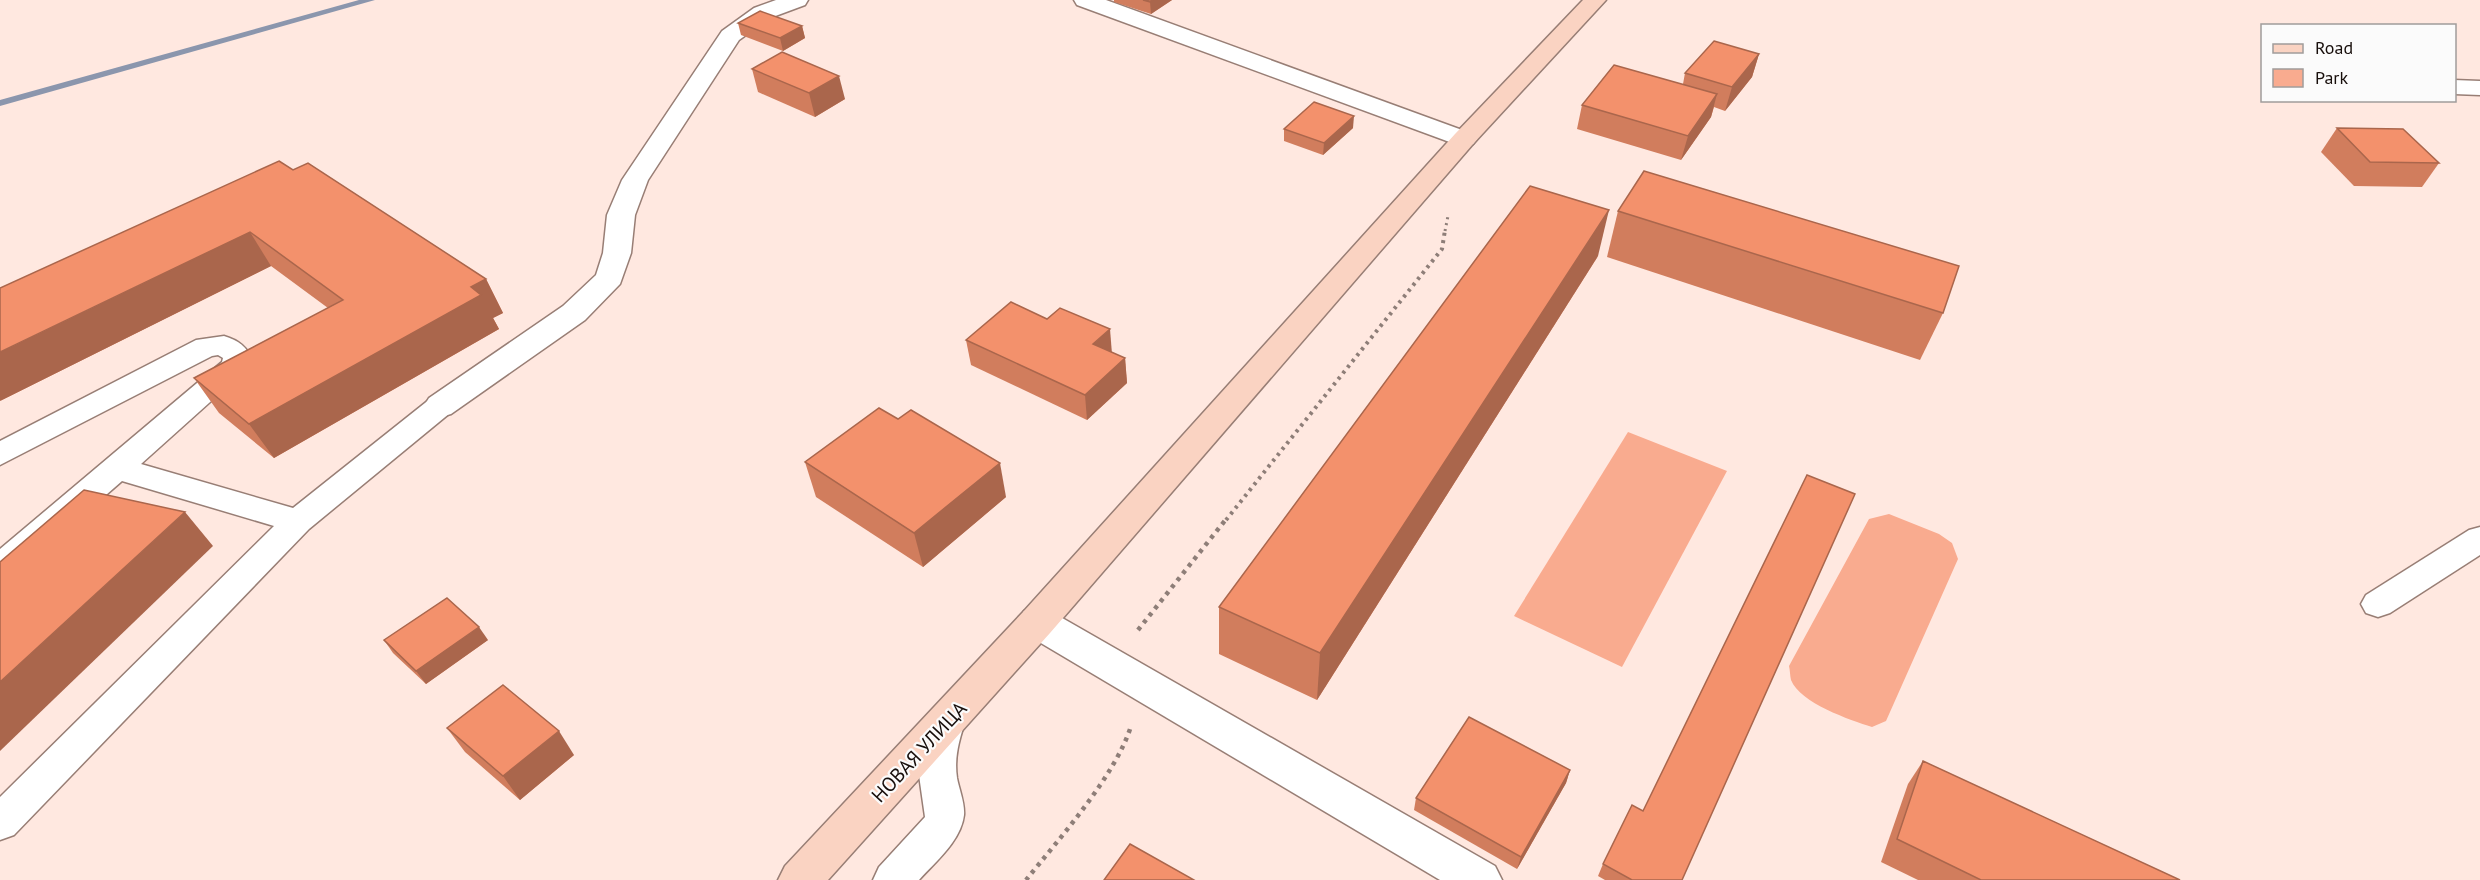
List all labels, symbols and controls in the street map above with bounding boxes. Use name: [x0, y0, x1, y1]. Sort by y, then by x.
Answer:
legend: [2261, 24, 2456, 102]
text: Road: [2315, 36, 2353, 59]
text: Park: [2315, 66, 2348, 89]
street label: НОВАЯ УЛИЦА: [866, 696, 973, 808]

